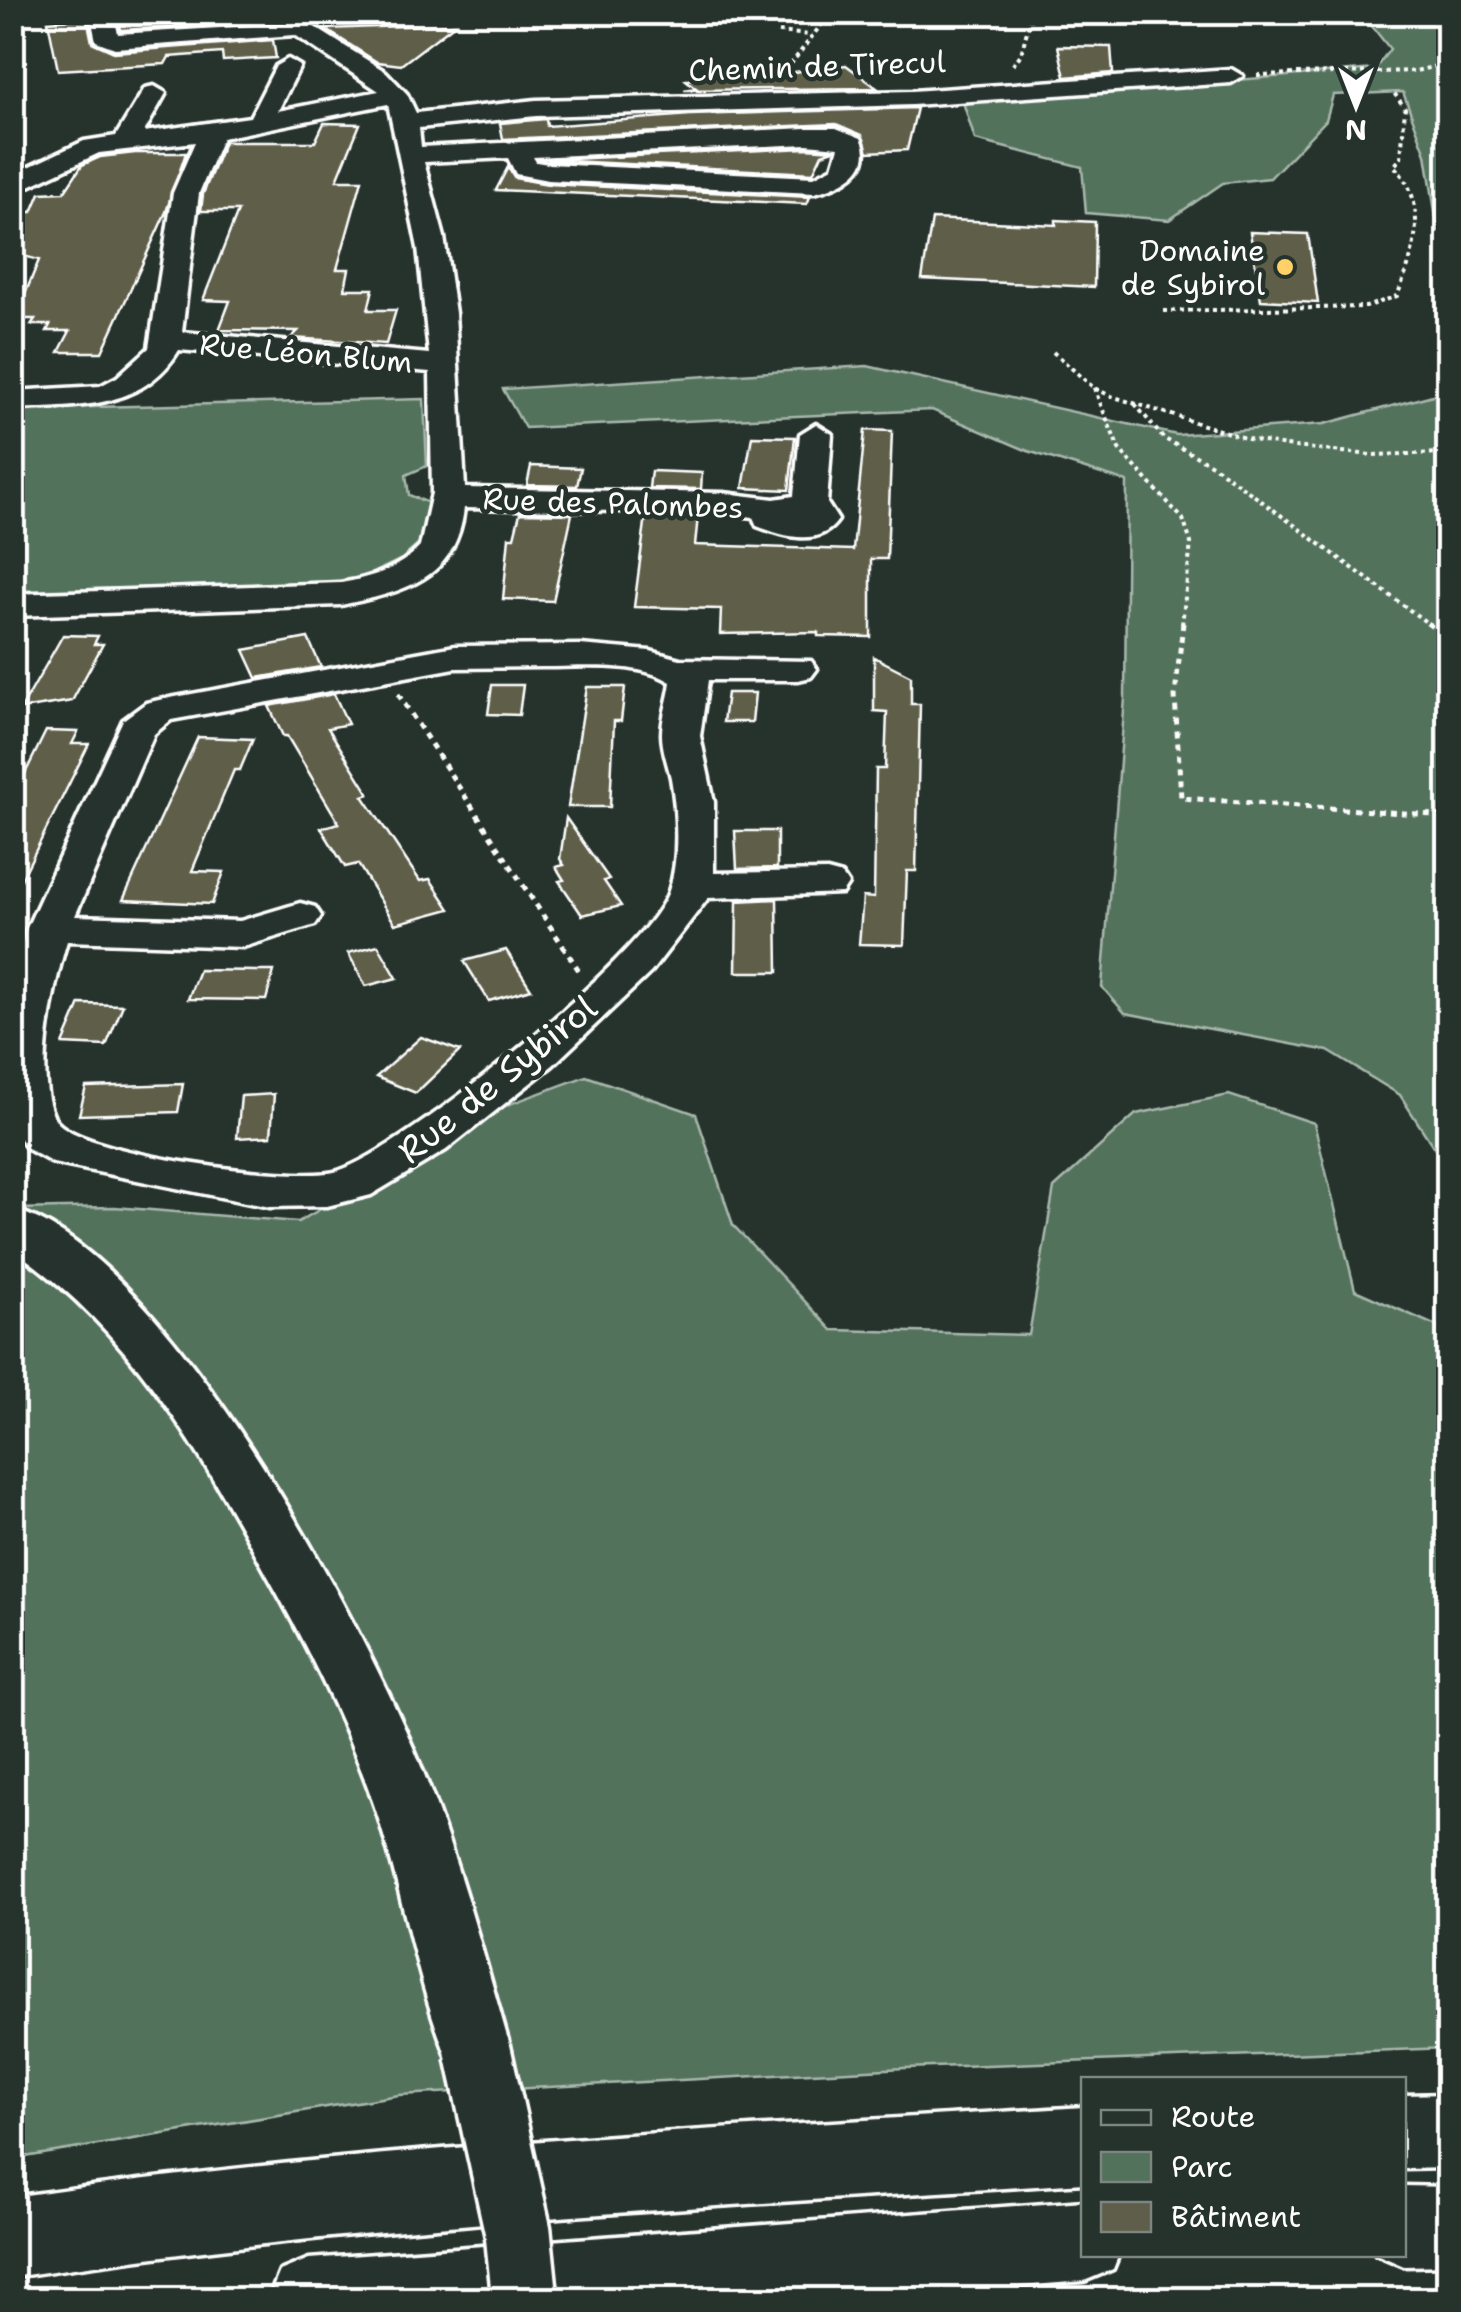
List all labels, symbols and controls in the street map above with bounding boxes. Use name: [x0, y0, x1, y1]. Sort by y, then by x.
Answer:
street label: Chemin de Tirecul: [688, 41, 946, 91]
north arrow: [1306, 55, 1406, 155]
text: N: [1345, 111, 1367, 149]
place label: Domaine de Sybirol: [1121, 230, 1265, 305]
marker: Domaine de Sybirol: [1274, 256, 1296, 278]
street label: Rue Léon Blum: [198, 323, 414, 383]
street label: Rue des Palombes: [482, 478, 744, 528]
street label: Rue de Sybirol: [388, 984, 607, 1174]
legend: [1081, 2077, 1406, 2257]
text: Route: [1171, 2096, 1255, 2137]
text: Parc: [1171, 2146, 1233, 2187]
text: Bâtiment: [1171, 2196, 1301, 2237]

